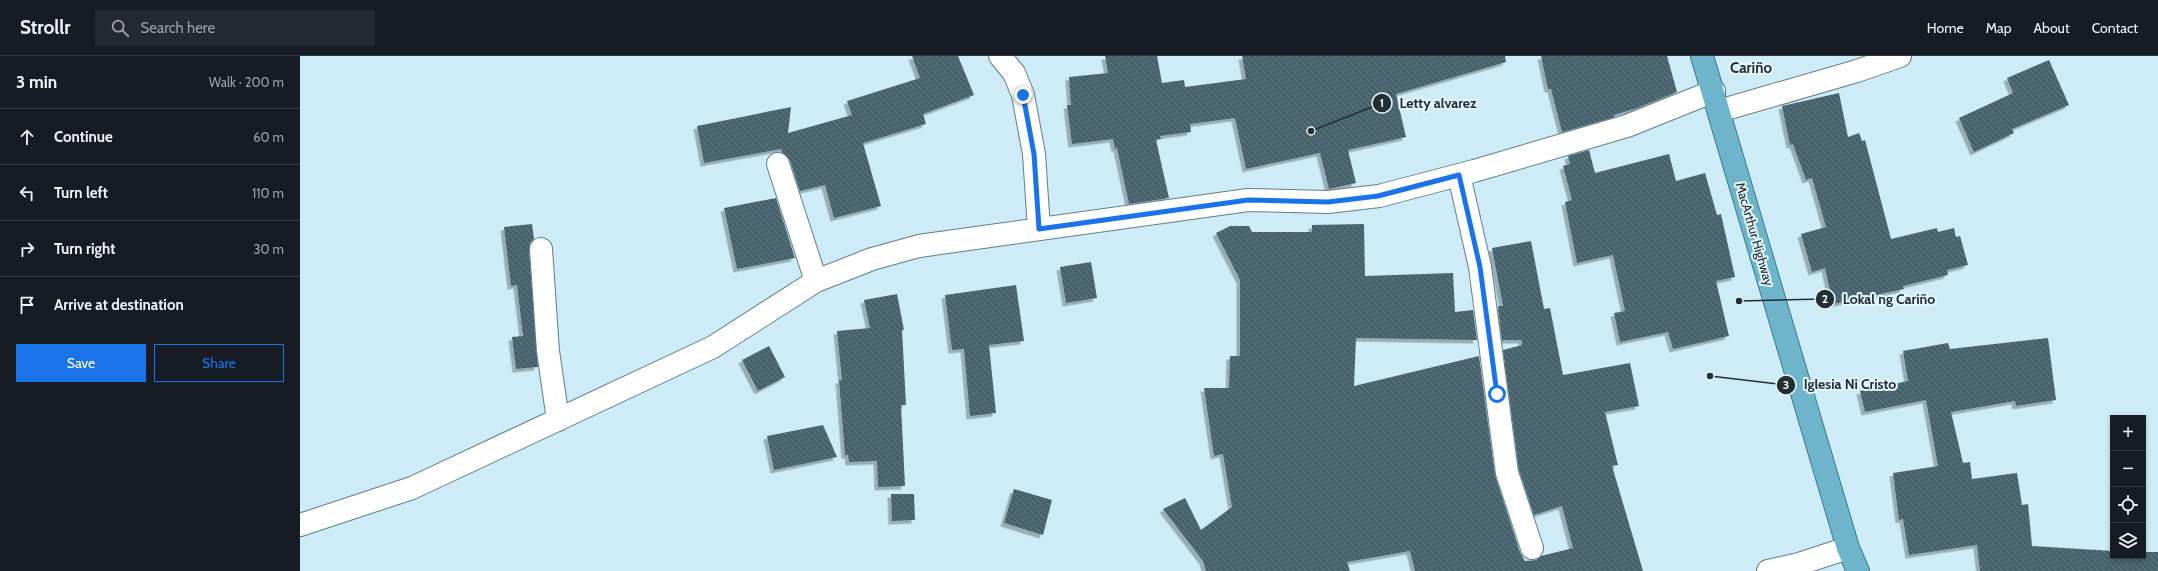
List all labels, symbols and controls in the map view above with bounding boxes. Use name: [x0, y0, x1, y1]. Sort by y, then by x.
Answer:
search box: [95, 10, 375, 46]
text: Strollr: [20, 16, 71, 39]
icon: search: [109, 17, 131, 39]
text: Search here: [141, 19, 215, 37]
text: Home: [1927, 19, 1964, 37]
text: Map: [1986, 19, 2011, 37]
text: About: [2033, 19, 2070, 37]
text: Contact: [2092, 19, 2138, 37]
district label: Cariño: [1730, 59, 1772, 77]
text: 3 min: [16, 72, 57, 92]
text: Walk · 200 m: [209, 74, 284, 90]
route end: [1014, 86, 1032, 104]
callout: Letty alvarez: [1372, 90, 1485, 116]
text: Letty alvarez: [1399, 94, 1477, 112]
text: 1: [1380, 95, 1384, 110]
icon: ahead: [16, 126, 38, 148]
text: Continue: [54, 128, 113, 146]
text: 60 m: [253, 129, 284, 145]
street label: MacArthur Highway: [1733, 180, 1778, 288]
icon: left: [16, 182, 38, 204]
text: Turn left: [54, 184, 108, 202]
text: 110 m: [252, 185, 284, 201]
icon: right: [16, 238, 38, 260]
text: Turn right: [54, 240, 115, 258]
text: 30 m: [254, 241, 284, 257]
callout: Lokal ng Cariño: [1815, 286, 1944, 312]
text: Lokal ng Cariño: [1843, 290, 1935, 308]
text: 2: [1822, 291, 1828, 306]
icon: arrive: [16, 294, 38, 316]
text: Arrive at destination: [54, 296, 184, 314]
button: Save: [16, 344, 146, 382]
button: Share: [154, 344, 284, 382]
callout: Iglesia Ni Cristo: [1776, 372, 1904, 398]
text: Iglesia Ni Cristo: [1804, 375, 1896, 393]
text: 3: [1783, 377, 1789, 392]
route start: [1488, 385, 1506, 403]
map controls: [2110, 415, 2146, 559]
button: +: [2110, 415, 2146, 451]
button: −: [2110, 451, 2146, 487]
button: locate: [2110, 487, 2146, 523]
button: layers: [2110, 523, 2146, 559]

